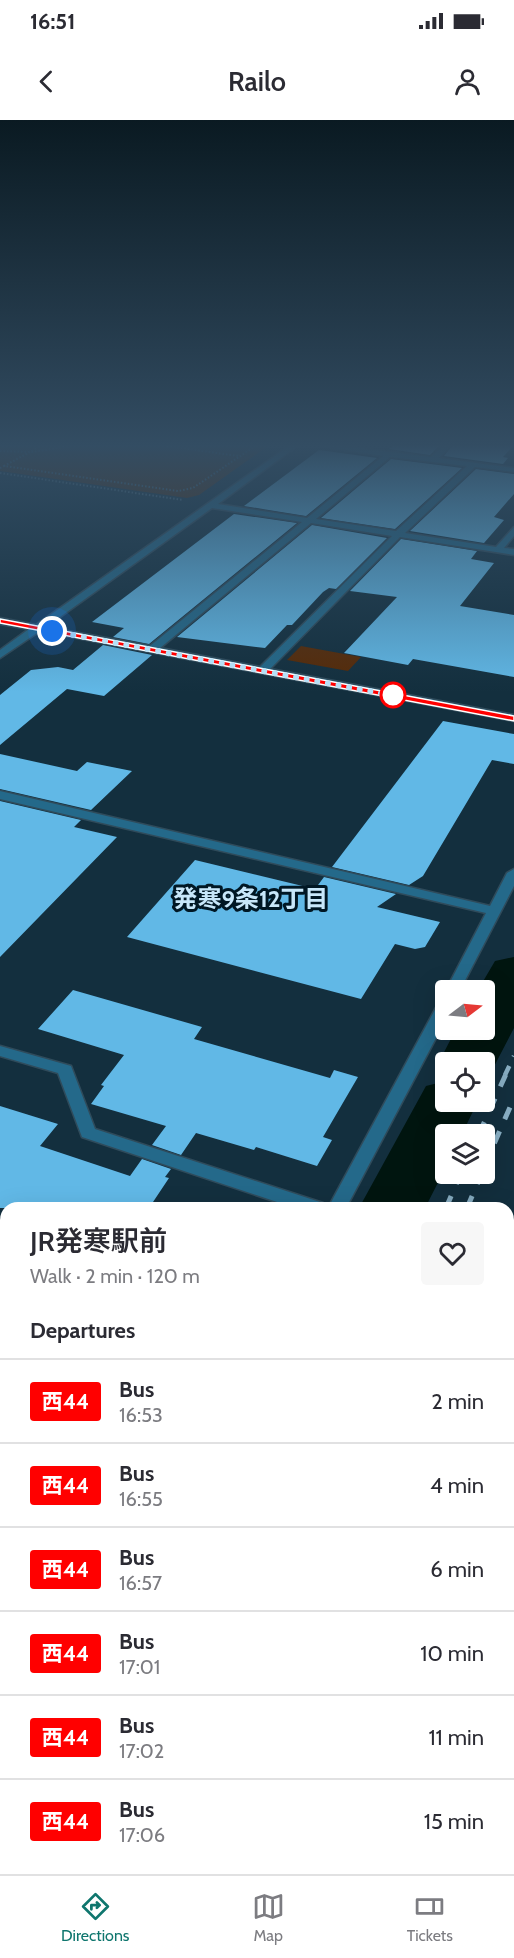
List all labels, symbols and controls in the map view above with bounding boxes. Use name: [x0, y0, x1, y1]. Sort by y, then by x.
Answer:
text: 16:51: [30, 8, 75, 35]
icon: back: [30, 65, 63, 98]
text: Railo: [228, 65, 286, 98]
icon: person: [451, 65, 484, 98]
your location: [37, 616, 67, 646]
unlabelled marker: [380, 682, 406, 708]
district label: 発寒9条12丁目: [173, 884, 329, 913]
north arrow: [435, 980, 495, 1040]
map controls: [435, 980, 495, 1184]
button: locate: [435, 1052, 495, 1112]
button: layers: [435, 1124, 495, 1184]
button: heart: [421, 1222, 484, 1285]
text: JR発寒駅前: [30, 1224, 167, 1258]
text: Walk · 2 min · 120 m: [30, 1264, 200, 1288]
text: Departures: [30, 1317, 135, 1344]
text: Bus: [119, 1376, 154, 1403]
text: 2 min: [431, 1388, 484, 1415]
text: 西44: [42, 1389, 89, 1414]
text: 16:53: [119, 1403, 163, 1427]
text: Bus: [119, 1460, 154, 1487]
text: 4 min: [430, 1472, 484, 1499]
text: 西44: [42, 1473, 89, 1498]
text: 16:55: [119, 1487, 163, 1511]
text: Bus: [119, 1544, 154, 1571]
text: 6 min: [430, 1556, 484, 1583]
text: 西44: [42, 1557, 89, 1582]
text: 16:57: [119, 1571, 162, 1595]
text: Bus: [119, 1628, 154, 1655]
text: 10 min: [420, 1640, 484, 1667]
text: 西44: [42, 1641, 89, 1666]
text: 17:01: [119, 1655, 160, 1679]
text: Bus: [119, 1712, 154, 1739]
text: 11 min: [428, 1724, 484, 1751]
text: 西44: [42, 1725, 89, 1750]
text: 17:02: [119, 1739, 164, 1763]
text: Bus: [119, 1796, 154, 1823]
text: 15 min: [424, 1808, 484, 1835]
text: 西44: [42, 1809, 89, 1834]
text: 17:06: [119, 1823, 165, 1847]
tab: Directions: [61, 1890, 129, 1945]
tab: Map: [252, 1890, 285, 1945]
tab: Tickets: [407, 1890, 453, 1945]

